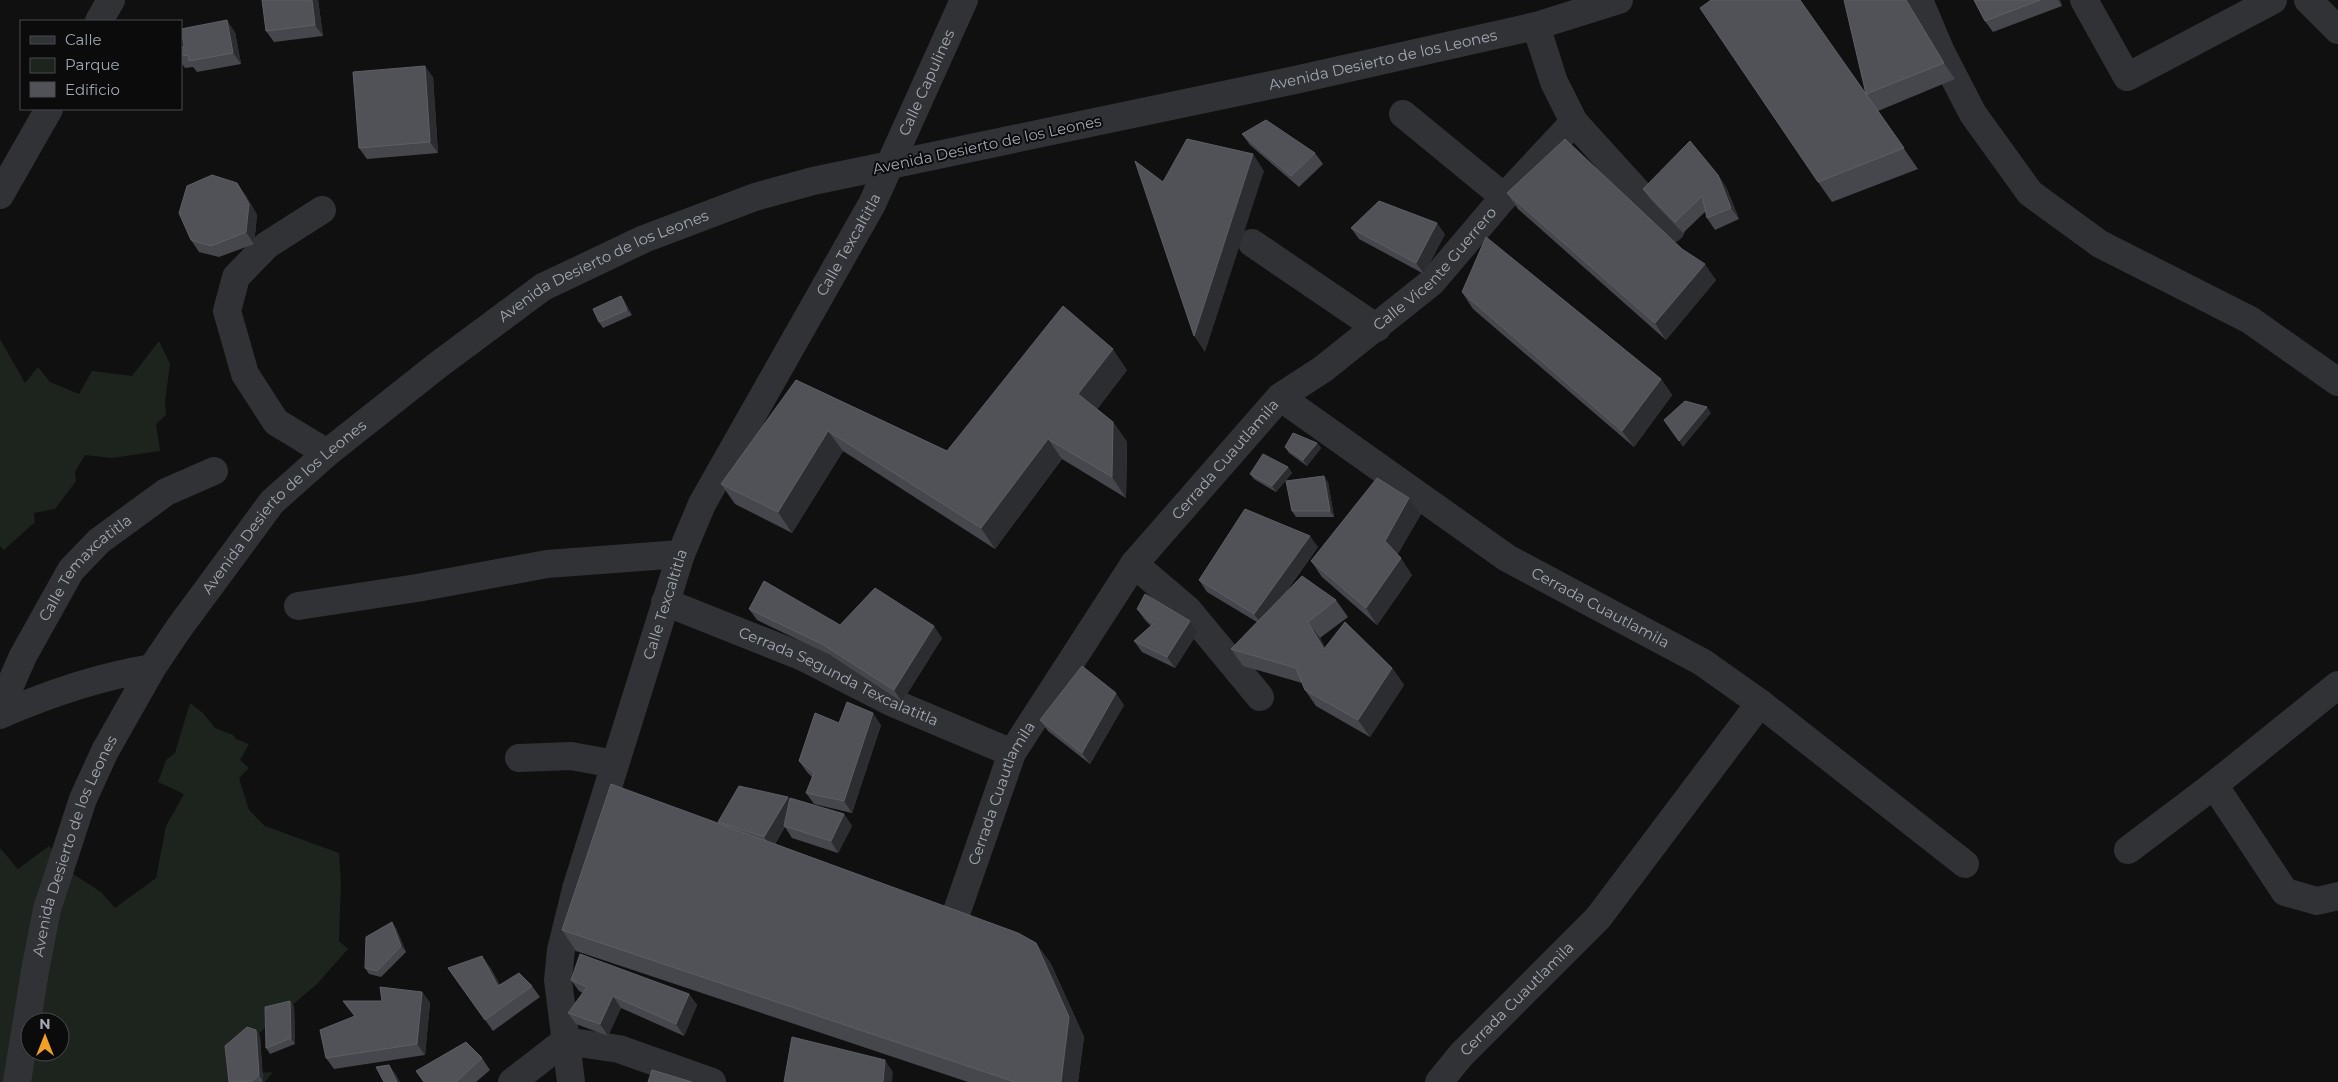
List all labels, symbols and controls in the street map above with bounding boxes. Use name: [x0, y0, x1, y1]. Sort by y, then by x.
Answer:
legend: [20, 20, 182, 110]
street label: Avenida Desierto de los Leones: [1267, 25, 1499, 94]
street label: Calle Capulines: [894, 26, 959, 139]
text: Calle: [65, 30, 102, 49]
text: Parque: [65, 55, 120, 74]
text: Edificio: [65, 80, 120, 99]
street label: Avenida Desierto de los Leones: [871, 111, 1103, 178]
street label: Calle Texcaltitla: [812, 190, 885, 299]
street label: Calle Vicente Guerrero: [1369, 203, 1500, 334]
street label: Avenida Desierto de los Leones: [494, 205, 711, 326]
street label: Cerrada Cuautlamila: [1167, 395, 1283, 523]
street label: Avenida Desierto de los Leones: [197, 416, 370, 598]
street label: Calle Temaxcatitla: [34, 510, 135, 625]
street label: Calle Texcaltitla: [638, 546, 691, 662]
street label: Cerrada Cuautlamila: [1528, 563, 1673, 652]
street label: Cerrada Segunda Texcalatitla: [736, 622, 941, 730]
street label: Cerrada Cuautlamila: [964, 718, 1039, 868]
street label: Avenida Desierto de los Leones: [28, 732, 121, 958]
street label: Cerrada Cuautlamila: [1456, 938, 1578, 1060]
north arrow: [20, 1012, 70, 1062]
text: N: [39, 1015, 51, 1033]

